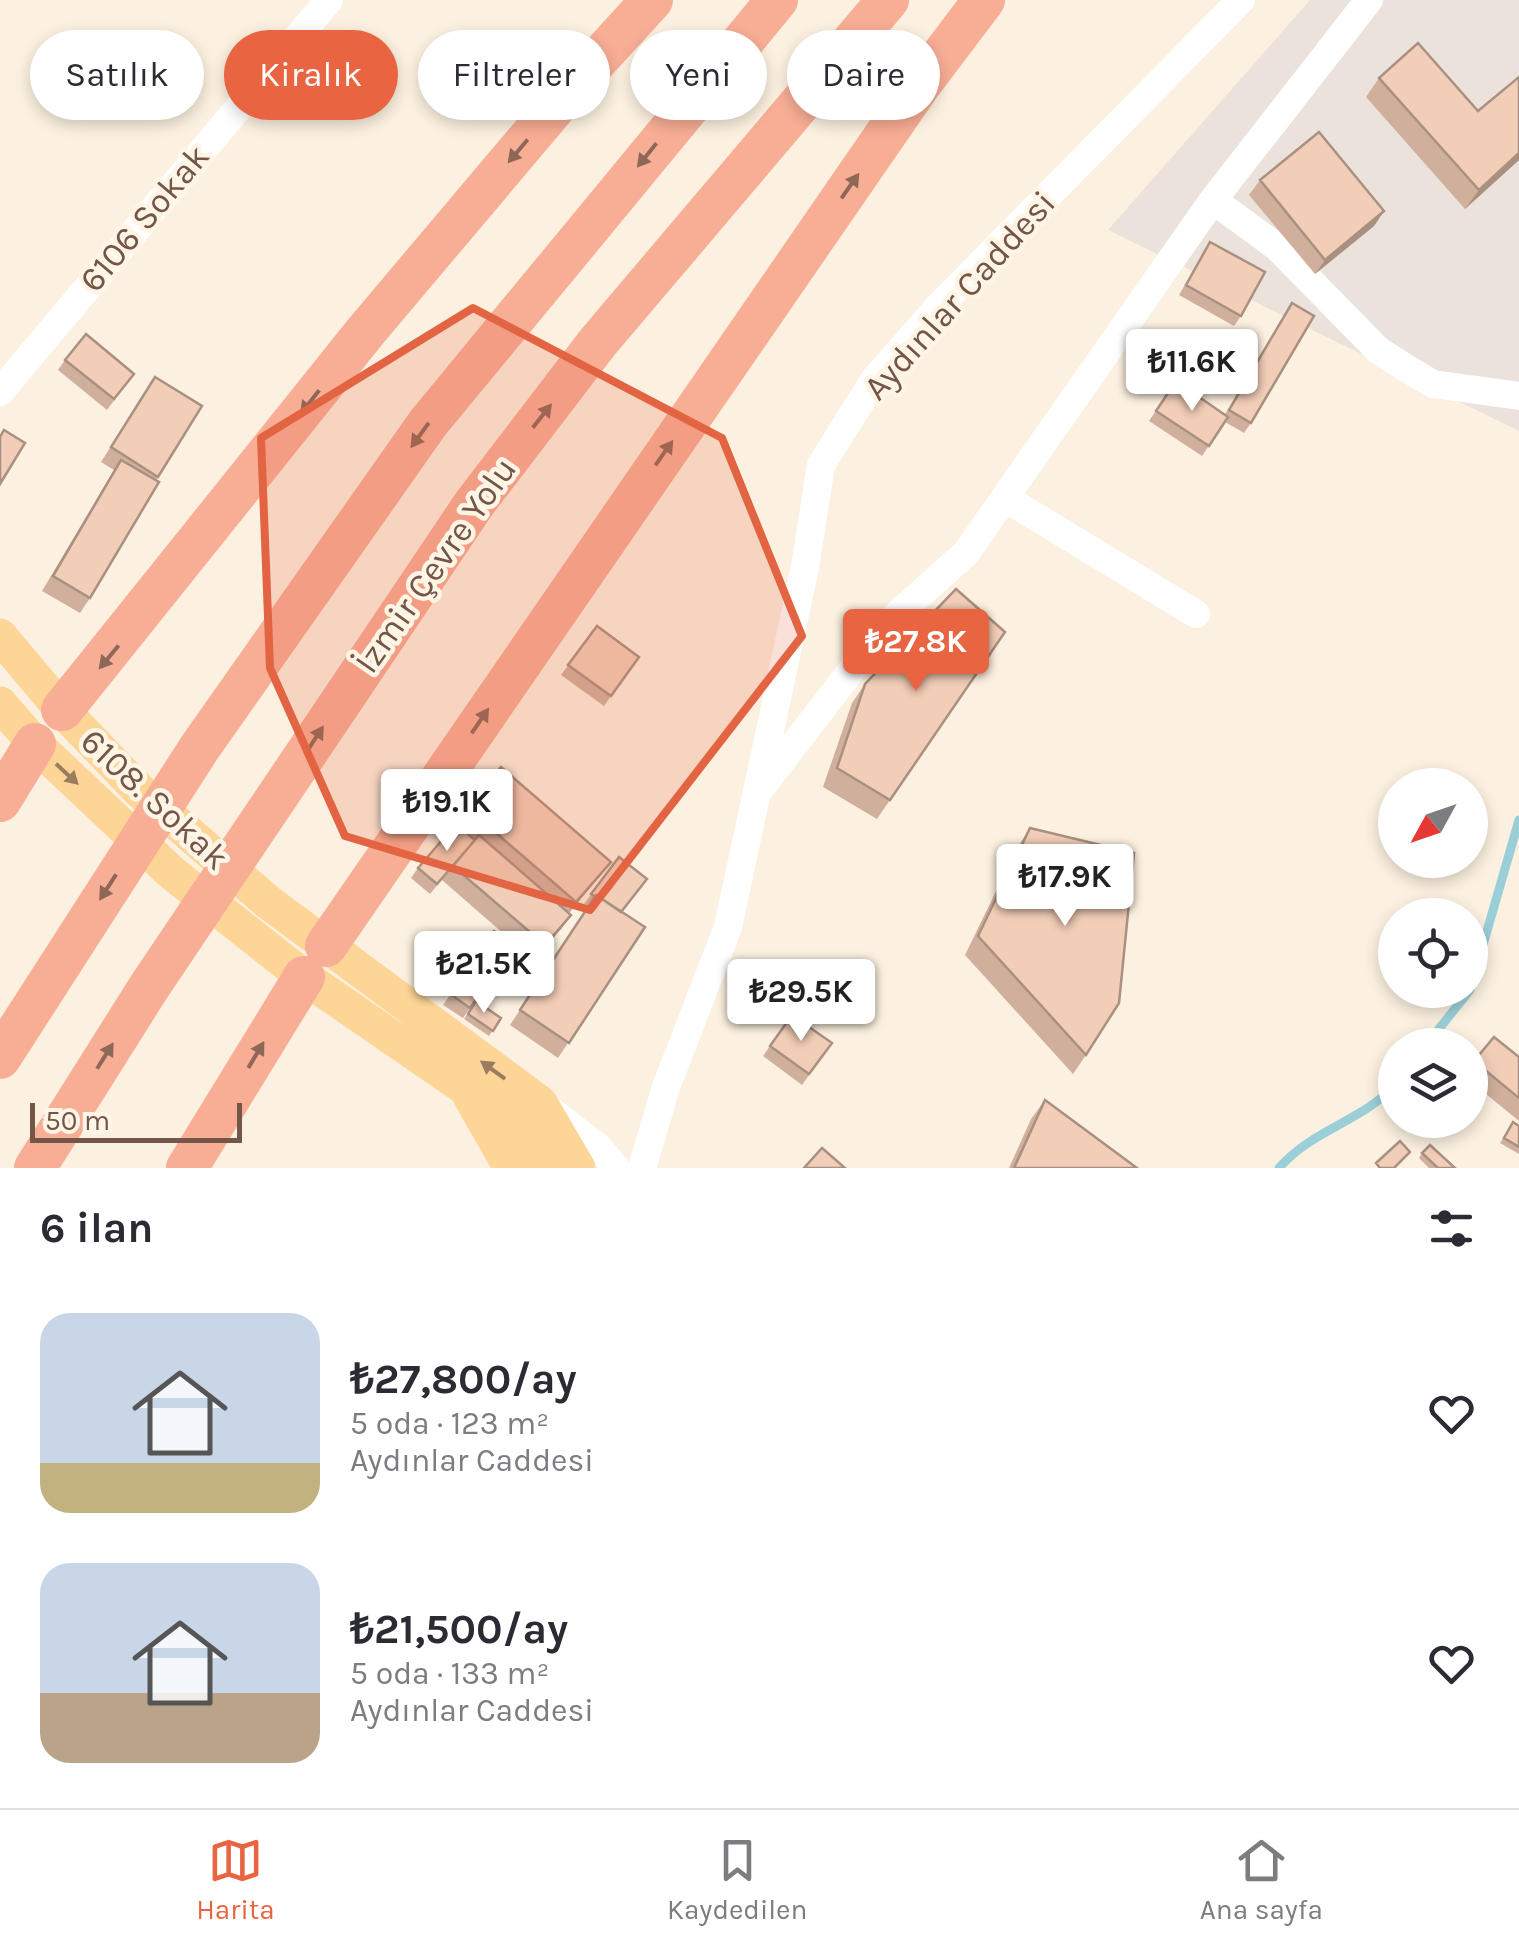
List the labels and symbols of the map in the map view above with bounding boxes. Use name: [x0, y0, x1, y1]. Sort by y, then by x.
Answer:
street label: 6106 Sokak: [71, 136, 218, 300]
one-way arrow: [507, 139, 529, 164]
one-way arrow: [637, 143, 658, 168]
one-way arrow: [840, 173, 859, 199]
street label: Aydınlar Caddesi: [855, 183, 1064, 408]
pin: ₺11.6K: [1111, 329, 1273, 414]
one-way arrow: [300, 389, 321, 414]
one-way arrow: [531, 403, 551, 429]
one-way arrow: [411, 422, 430, 448]
one-way arrow: [654, 439, 673, 466]
street label: İzmir Çevre Yolu: [346, 450, 525, 681]
pin: ₺27.8K: [835, 609, 997, 694]
one-way arrow: [99, 644, 120, 669]
one-way arrow: [470, 707, 489, 734]
street label: 6108. Sokak: [72, 720, 237, 878]
one-way arrow: [306, 726, 324, 753]
one-way arrow: [55, 763, 79, 786]
north arrow: [1378, 768, 1488, 878]
pin: ₺19.1K: [366, 769, 528, 854]
pin: ₺17.9K: [984, 844, 1146, 929]
one-way arrow: [99, 873, 118, 901]
pin: ₺21.5K: [403, 931, 565, 1016]
pin: ₺29.5K: [720, 959, 882, 1044]
one-way arrow: [247, 1041, 264, 1069]
one-way arrow: [96, 1042, 114, 1070]
one-way arrow: [480, 1060, 507, 1080]
scale bar: [30, 1098, 242, 1142]

